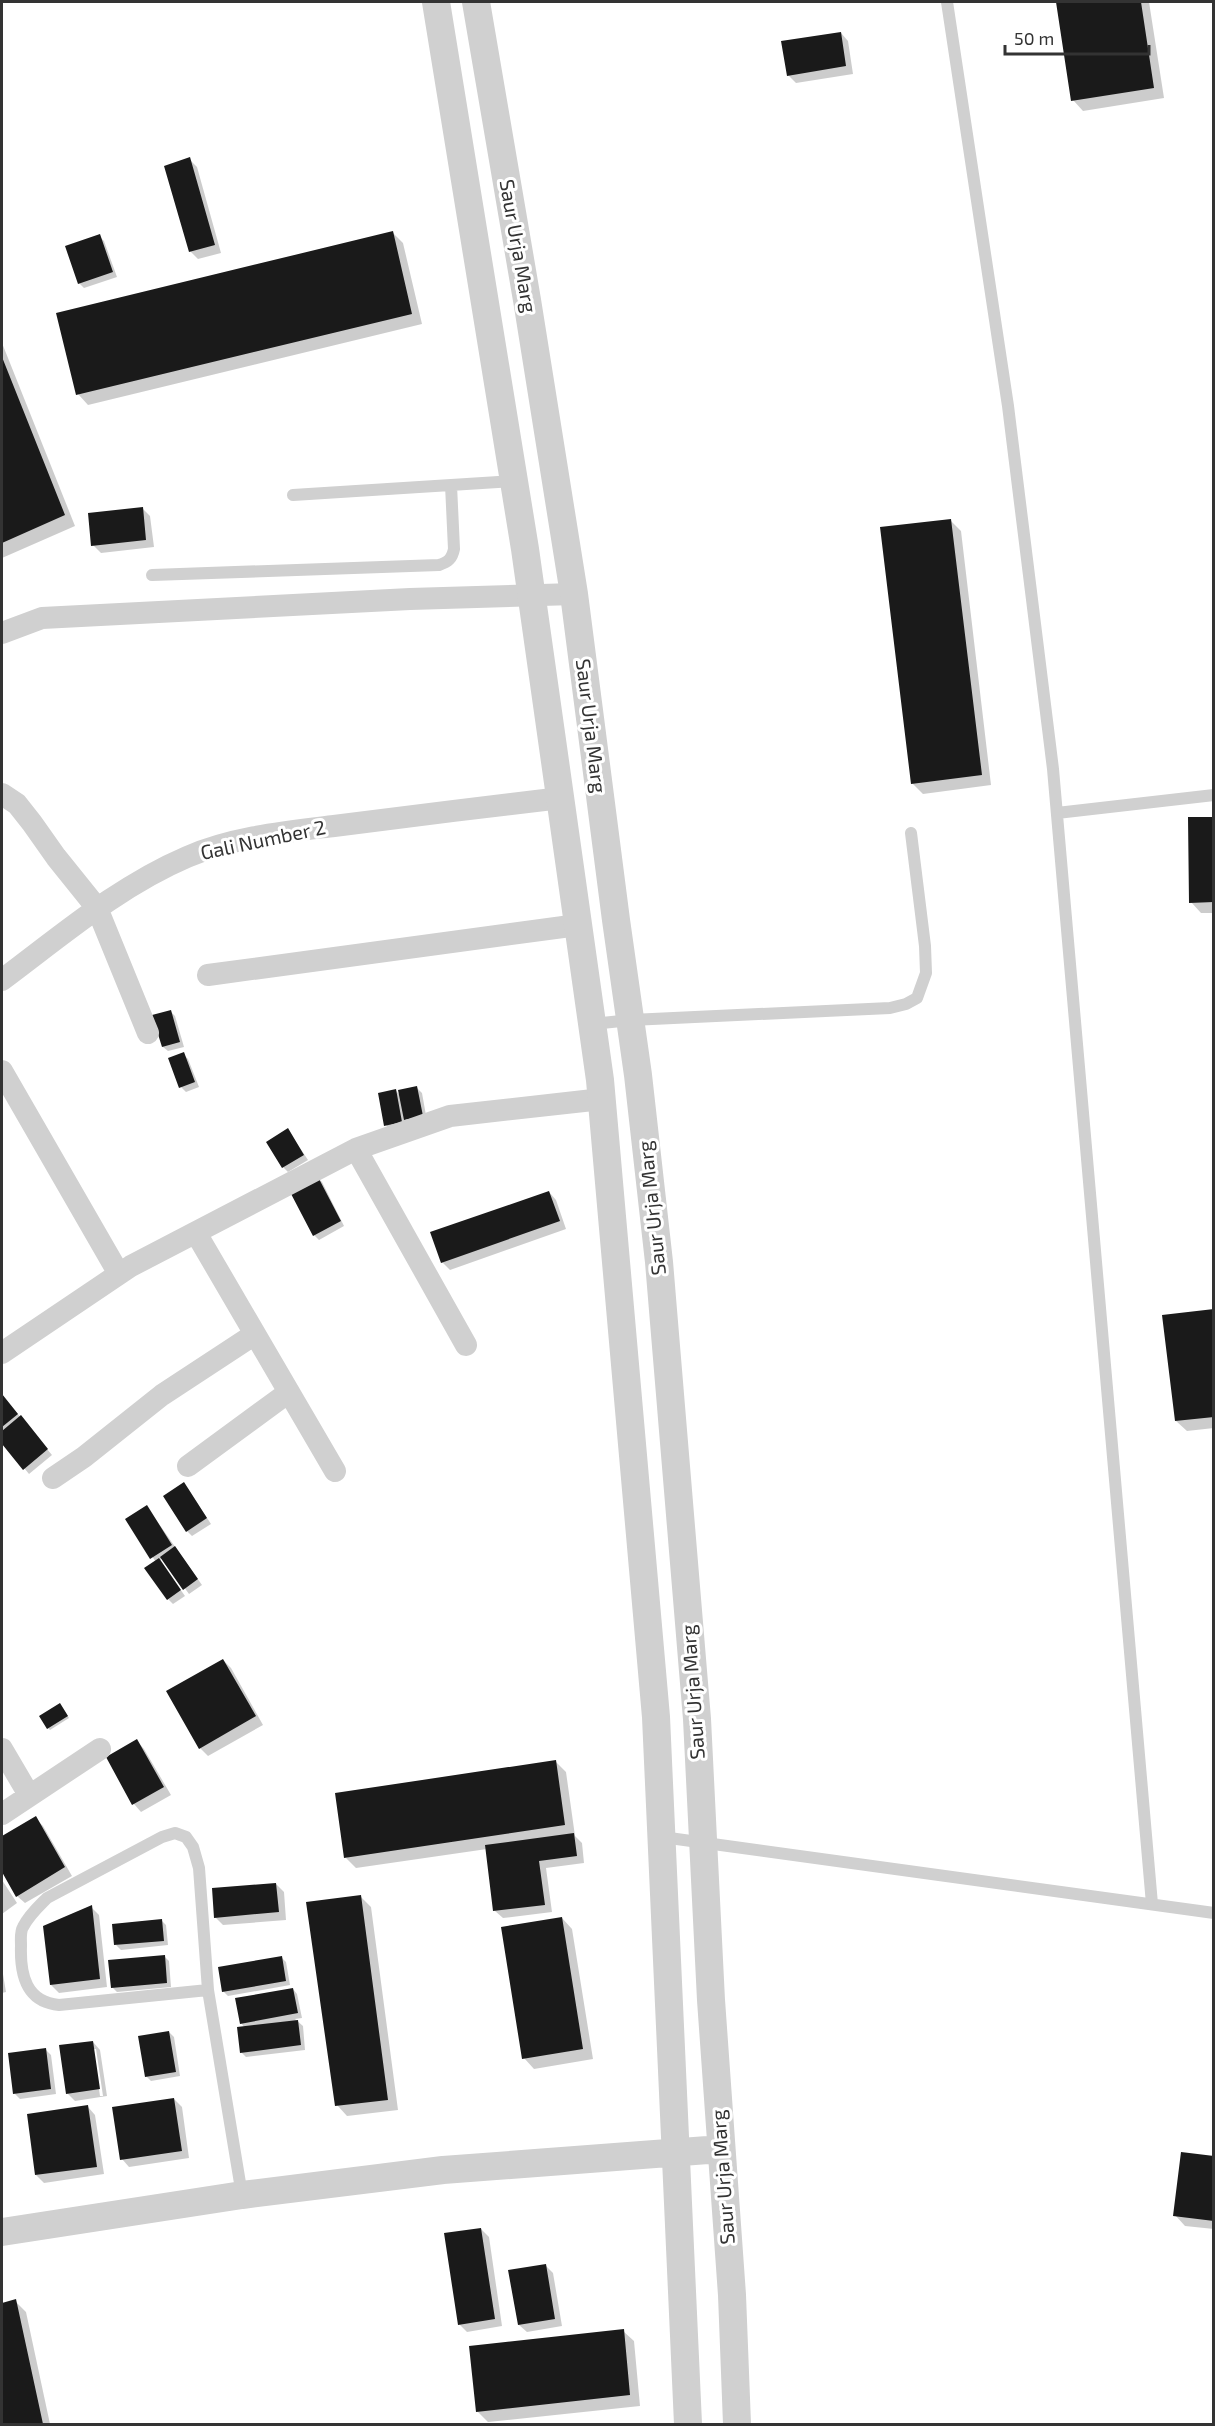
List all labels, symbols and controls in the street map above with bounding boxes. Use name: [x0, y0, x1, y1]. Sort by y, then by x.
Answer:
scale bar: [1005, 18, 1149, 56]
text: 50 m: [1014, 27, 1054, 49]
street label: Saur Urja Marg: [495, 177, 543, 314]
street label: Saur Urja Marg: [572, 657, 612, 794]
street label: Gali Number 2: [198, 814, 328, 864]
street label: Saur Urja Marg: [632, 1140, 670, 1277]
street label: Saur Urja Marg: [675, 1624, 709, 1760]
street label: Saur Urja Marg: [705, 2109, 739, 2245]

